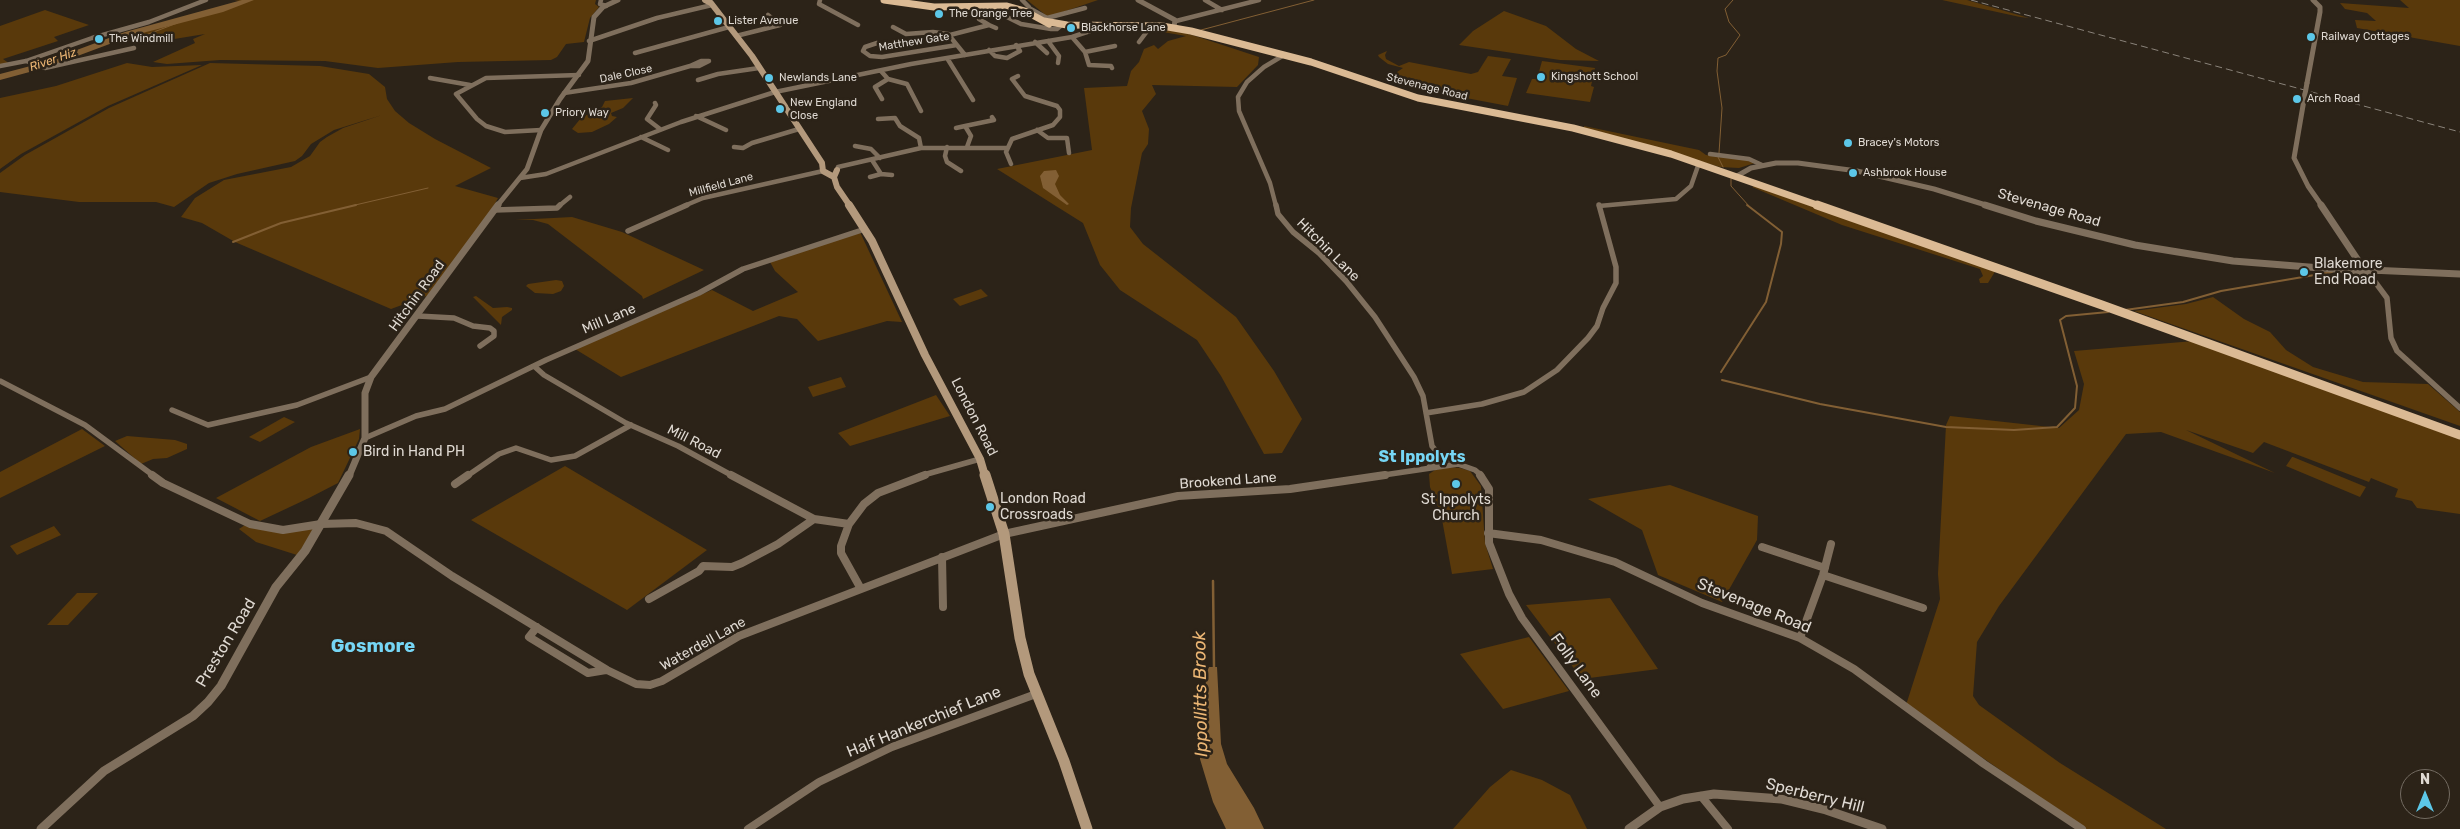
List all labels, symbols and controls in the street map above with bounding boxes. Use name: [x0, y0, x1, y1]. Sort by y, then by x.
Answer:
place label: The Orange Tree: [949, 7, 1032, 21]
marker: The Orange Tree: [933, 8, 945, 20]
place label: Lister Avenue: [728, 14, 798, 28]
marker: Lister Avenue: [712, 15, 724, 27]
place label: Blackhorse Lane: [1081, 21, 1166, 35]
marker: Blackhorse Lane: [1065, 22, 1077, 34]
street label: Matthew Gate: [878, 30, 950, 54]
place label: Railway Cottages: [2321, 30, 2410, 44]
marker: Railway Cottages: [2305, 31, 2317, 43]
place label: The Windmill: [109, 32, 173, 46]
marker: The Windmill: [93, 33, 105, 45]
water label: River Hiz: [27, 45, 79, 75]
street label: Dale Close: [599, 62, 653, 86]
place label: Kingshott School: [1551, 70, 1638, 84]
place label: Newlands Lane: [779, 71, 857, 85]
street label: Stevenage Road: [1385, 71, 1469, 103]
marker: Kingshott School: [1535, 71, 1547, 83]
marker: Newlands Lane: [763, 72, 775, 84]
place label: Arch Road: [2307, 92, 2360, 106]
marker: Arch Road: [2291, 93, 2303, 105]
place label: New England Close: [790, 96, 857, 122]
marker: New England Close: [774, 103, 786, 115]
place label: Priory Way: [555, 106, 609, 120]
marker: Priory Way: [539, 107, 551, 119]
place label: Bracey's Motors: [1858, 136, 1939, 150]
marker: Bracey's Motors: [1842, 137, 1854, 149]
place label: Ashbrook House: [1863, 166, 1947, 180]
marker: Ashbrook House: [1847, 167, 1859, 179]
street label: Millfield Lane: [687, 170, 755, 200]
street label: Stevenage Road: [1996, 185, 2102, 231]
street label: Hitchin Lane: [1293, 215, 1363, 285]
place label: Blakemore End Road: [2314, 256, 2383, 288]
street label: Hitchin Road: [386, 257, 448, 335]
marker: Blakemore End Road: [2298, 266, 2310, 278]
street label: Mill Lane: [580, 300, 638, 338]
street label: London Road: [947, 375, 1001, 459]
street label: Mill Road: [664, 421, 724, 463]
place label: Bird in Hand PH: [363, 444, 465, 460]
marker: Bird in Hand PH: [347, 446, 359, 458]
district label: St Ippolyts: [1378, 447, 1466, 467]
street label: Brookend Lane: [1179, 469, 1277, 493]
marker: St Ippolyts Church: [1450, 478, 1462, 490]
place label: London Road Crossroads: [1000, 491, 1086, 524]
place label: St Ippolyts Church: [1421, 492, 1491, 524]
marker: London Road Crossroads: [984, 501, 996, 513]
street label: Stevenage Road: [1694, 574, 1814, 638]
street label: Preston Road: [192, 595, 260, 691]
street label: Waterdell Lane: [657, 614, 749, 674]
street label: Folly Lane: [1546, 630, 1606, 702]
water label: Ippollitts Brook: [1189, 631, 1213, 757]
district label: Gosmore: [331, 636, 415, 658]
street label: Half Hankerchief Lane: [844, 682, 1004, 762]
north arrow: [2400, 769, 2450, 819]
text: N: [2420, 771, 2430, 788]
street label: Sperberry Hill: [1764, 774, 1866, 818]

